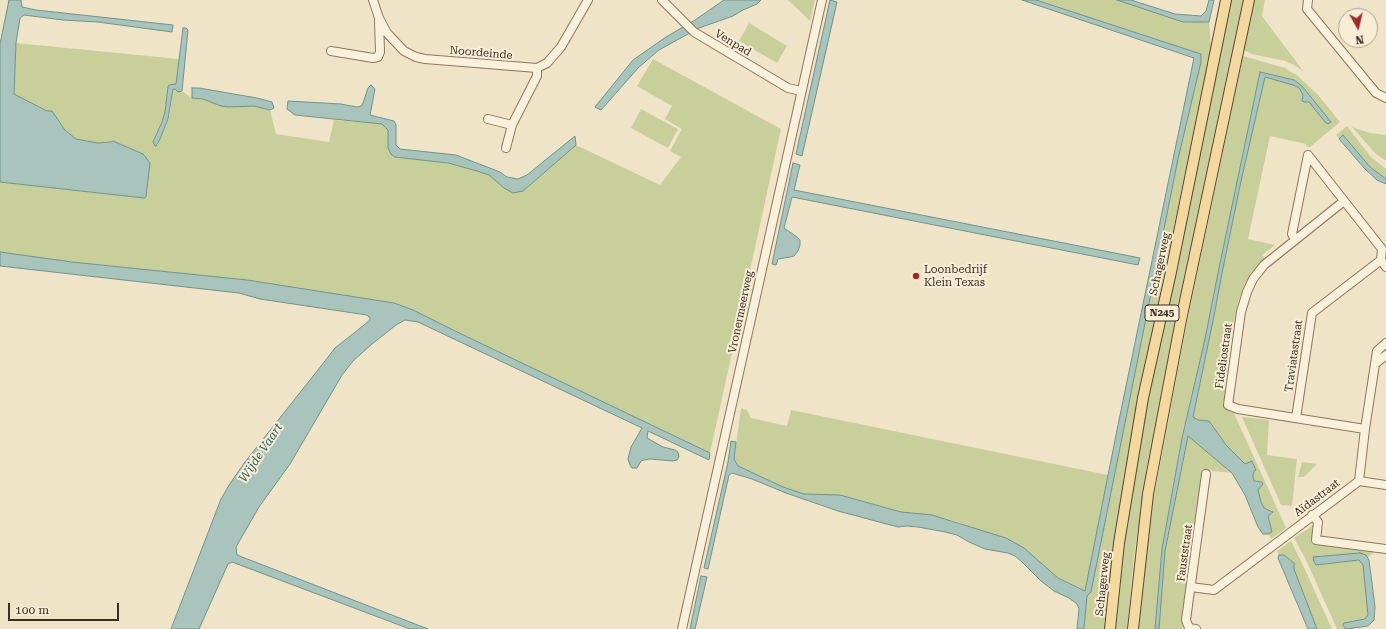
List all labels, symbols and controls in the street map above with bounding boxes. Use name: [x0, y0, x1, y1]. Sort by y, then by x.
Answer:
north arrow: [1338, 8, 1378, 48]
street label: Venpad: [712, 27, 754, 59]
text: N: [1355, 32, 1365, 46]
street label: Noordeinde: [449, 44, 513, 62]
street label: Schagerweg: [1147, 231, 1173, 297]
place label: Loonbedrijf Klein Texas: [924, 263, 987, 289]
street label: Vronermeerweg: [726, 269, 756, 355]
marker: Loonbedrijf Klein Texas: [911, 271, 921, 281]
road number: N245: [1145, 305, 1179, 321]
street label: Traviatastraat: [1282, 319, 1306, 393]
street label: Fideliostraat: [1213, 322, 1235, 390]
water label: Wijde Vaart: [236, 421, 286, 485]
street label: Aïdastraat: [1292, 477, 1342, 519]
street label: Fauststraat: [1174, 524, 1196, 582]
street label: Schagerweg: [1093, 551, 1113, 617]
scale bar: [10, 595, 121, 621]
text: 100 m: [15, 603, 49, 617]

